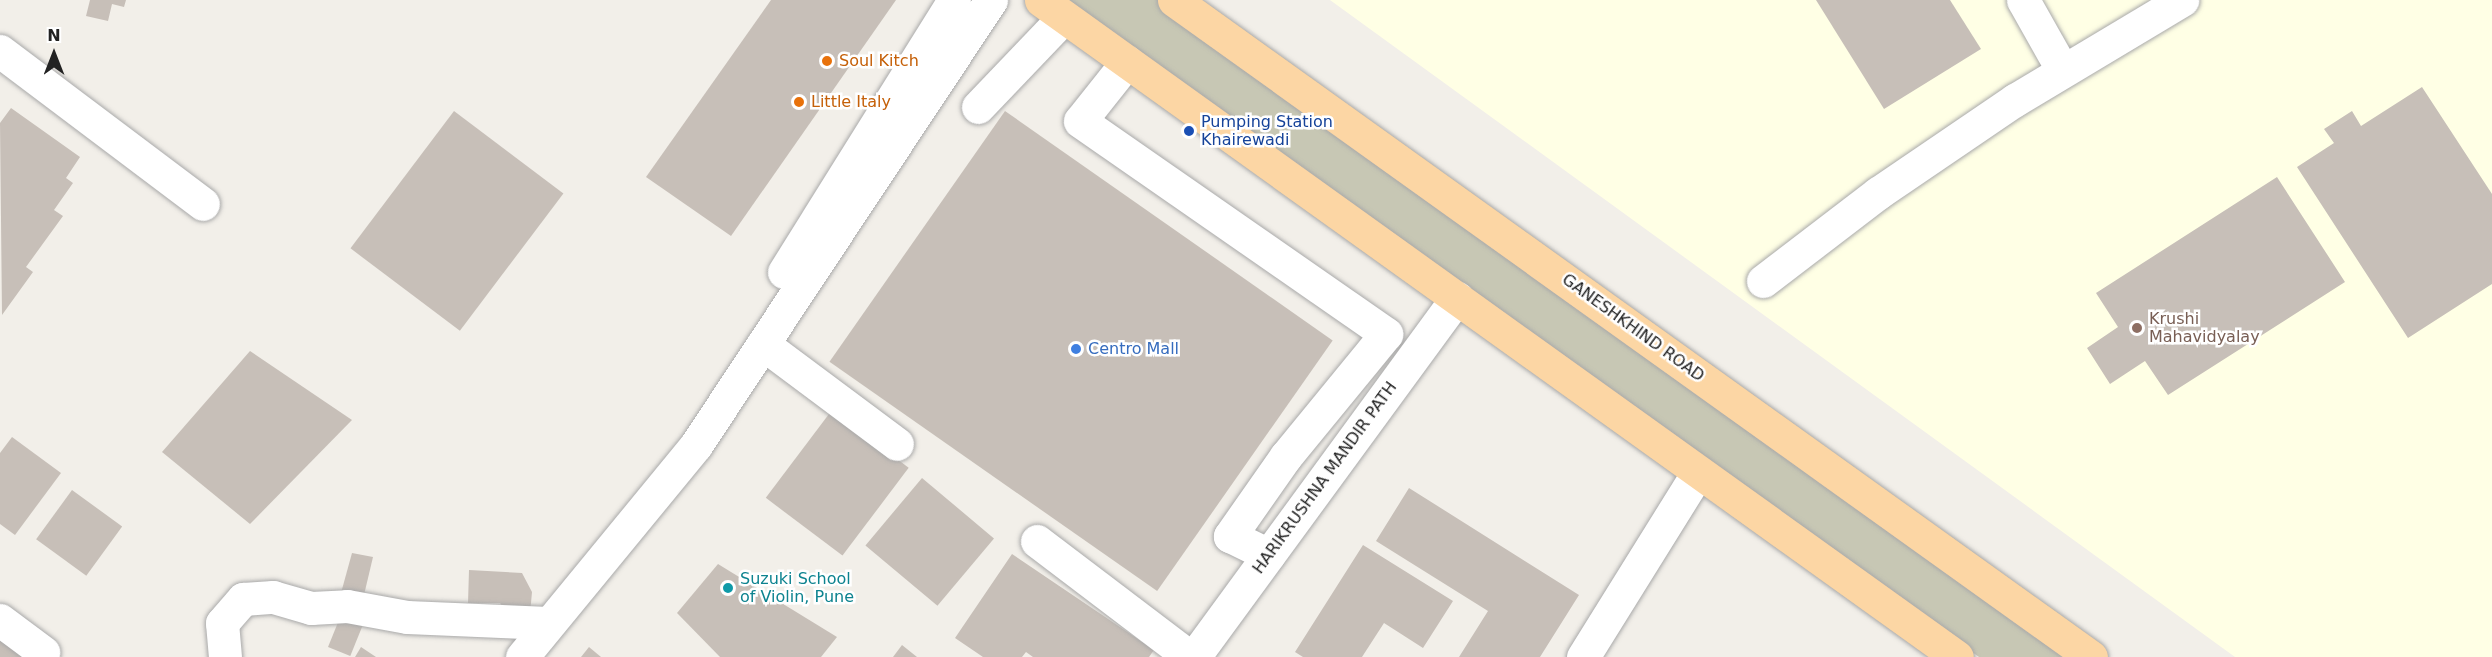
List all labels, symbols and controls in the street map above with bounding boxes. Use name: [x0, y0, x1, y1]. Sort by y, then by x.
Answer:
north arrow: [24, 24, 84, 84]
text: N: [47, 26, 61, 45]
place label: Soul Kitch: [839, 51, 919, 71]
marker: Soul Kitch: [820, 54, 834, 68]
place label: Little Italy: [811, 92, 891, 112]
marker: Little Italy: [792, 95, 806, 109]
place label: Pumping Station Khairewadi: [1201, 112, 1333, 150]
marker: Pumping Station Khairewadi: [1182, 124, 1196, 138]
street label: GANESHKHIND ROAD: [1558, 270, 1708, 386]
place label: Krushi Mahavidyalay: [2149, 309, 2260, 347]
marker: Krushi Mahavidyalay: [2130, 321, 2144, 335]
place label: Centro Mall: [1088, 339, 1179, 359]
marker: Centro Mall: [1069, 342, 1083, 356]
street label: HARIKRUSHNA MANDIR PATH: [1249, 378, 1401, 578]
place label: Suzuki School of Violin, Pune: [740, 569, 854, 607]
marker: Suzuki School of Violin, Pune: [721, 581, 735, 595]

